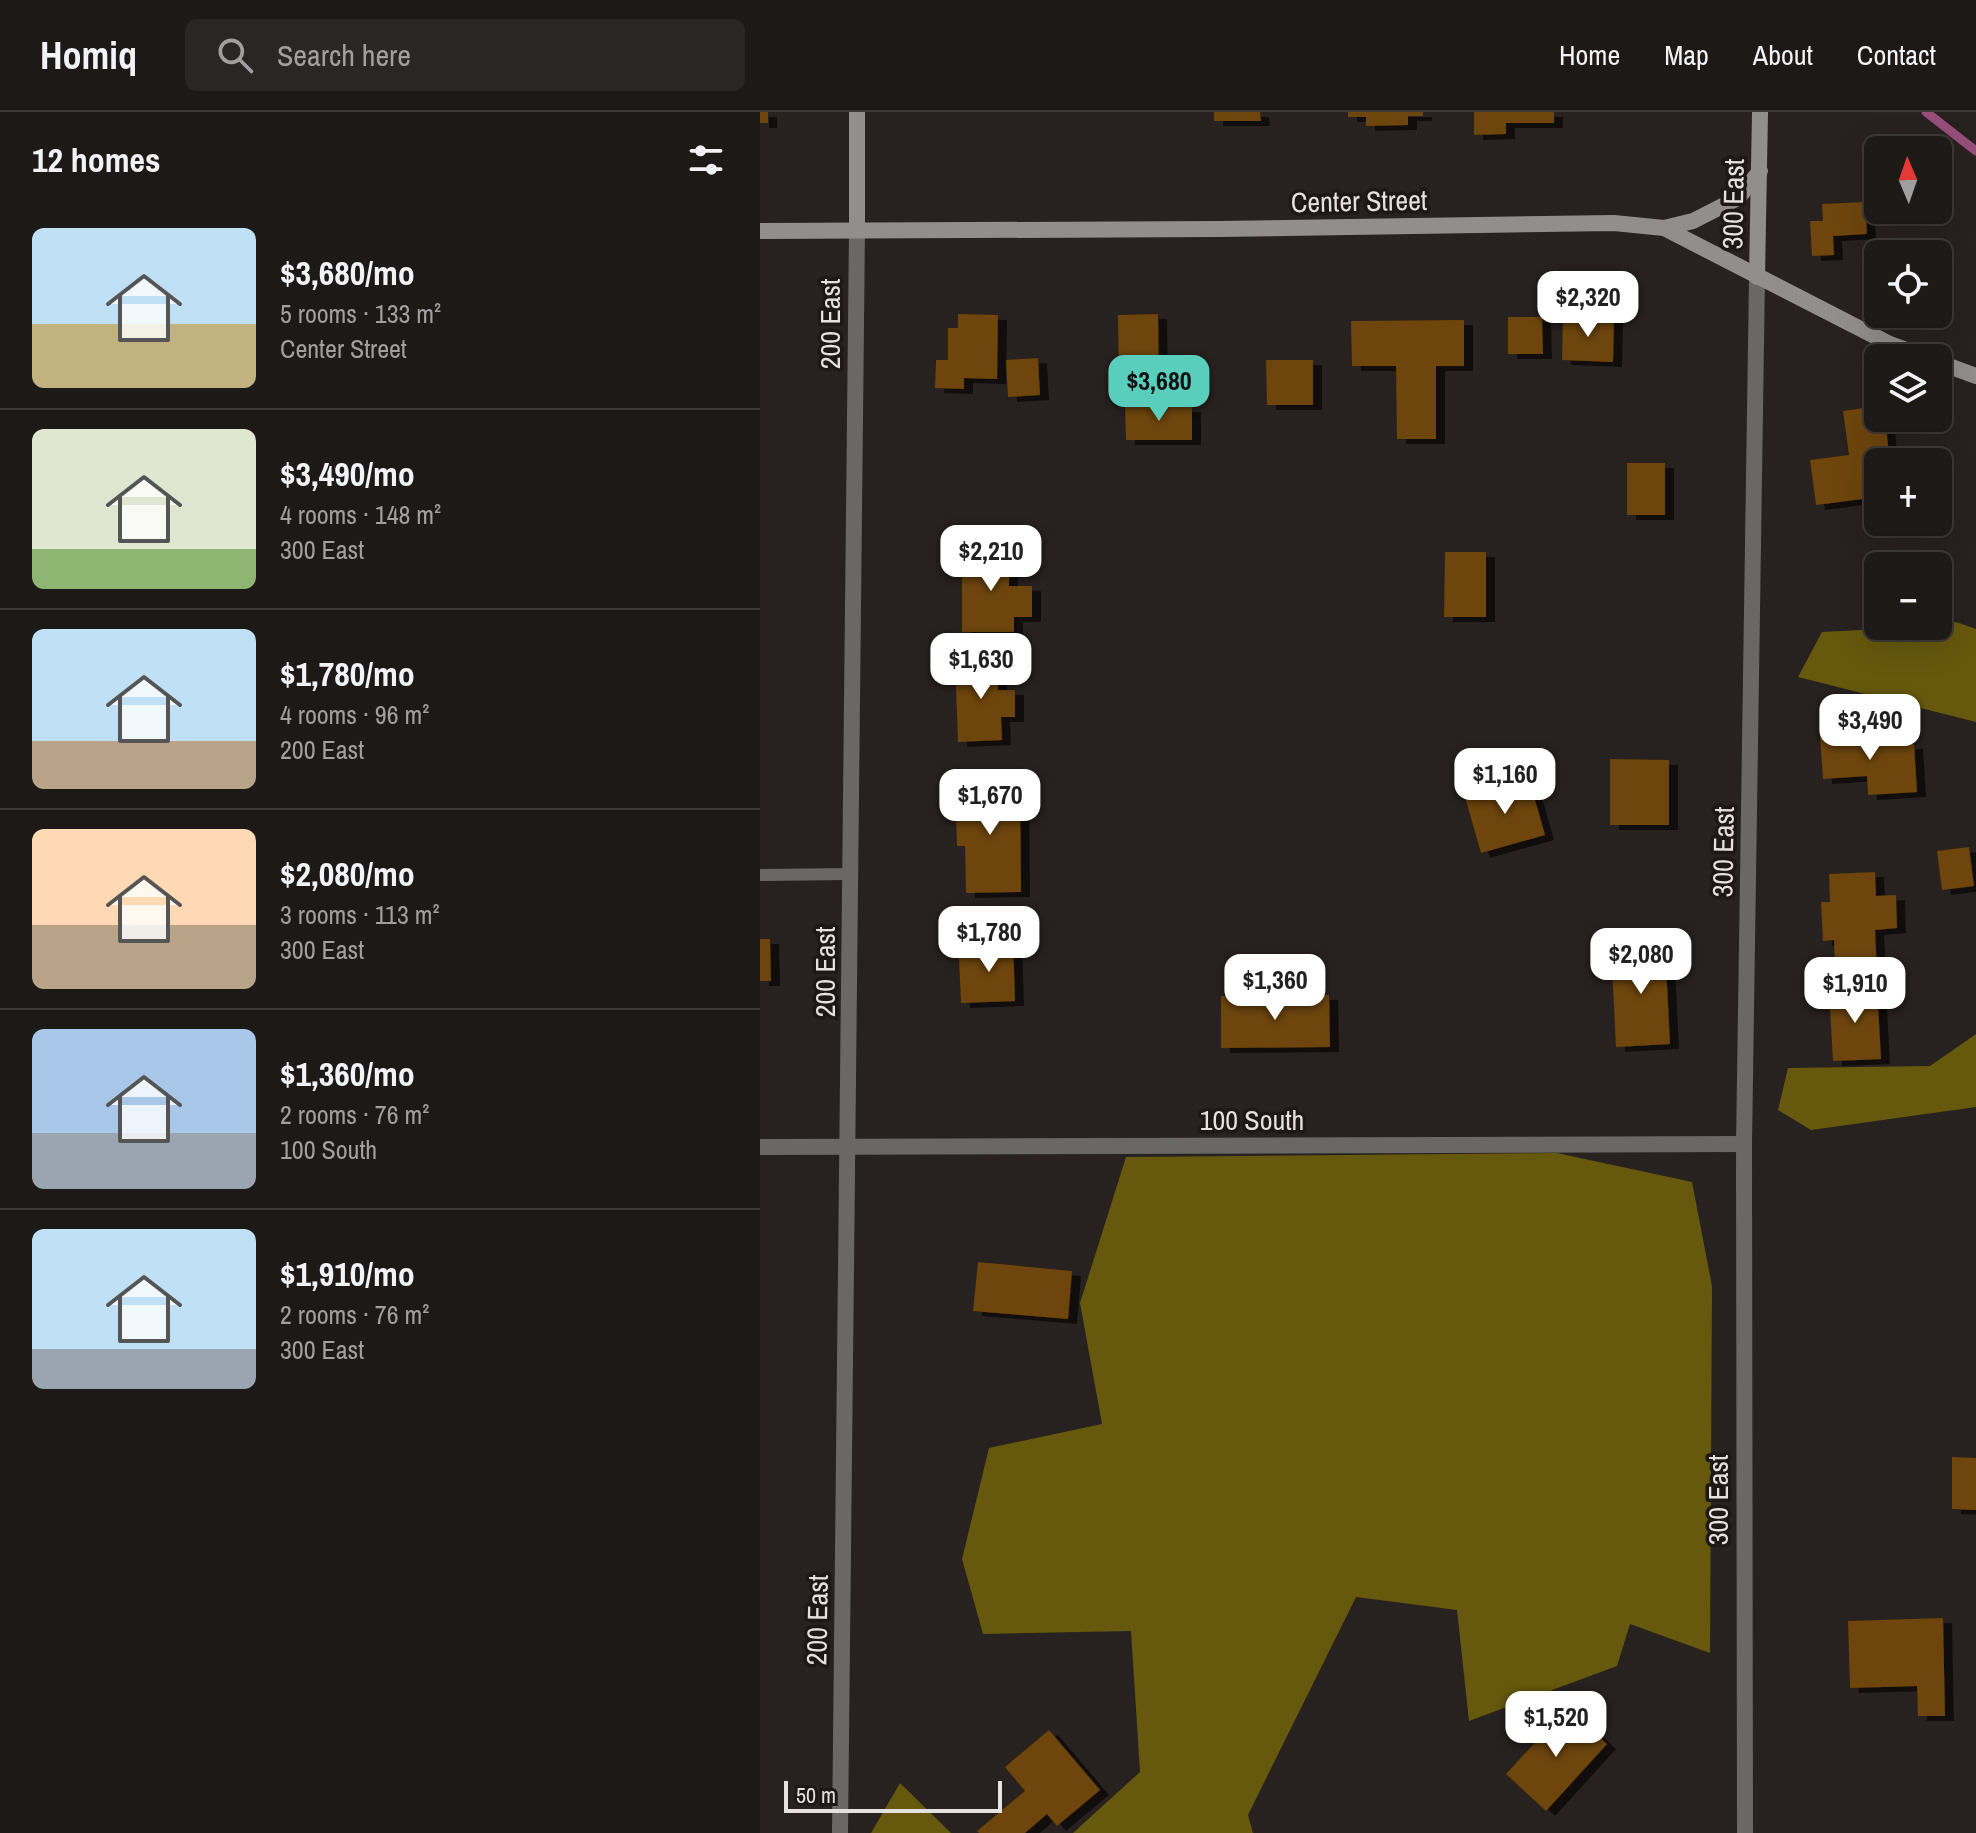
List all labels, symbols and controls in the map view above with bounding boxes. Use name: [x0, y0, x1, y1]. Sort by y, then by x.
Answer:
search box: [185, 19, 745, 91]
text: Homiq: [40, 30, 137, 81]
icon: search: [213, 33, 257, 77]
text: Search here: [277, 35, 411, 75]
text: Home: [1559, 36, 1620, 74]
text: Map: [1664, 36, 1709, 74]
text: About: [1753, 36, 1813, 74]
text: Contact: [1857, 36, 1936, 74]
north arrow: [1864, 136, 1952, 224]
map controls: [1864, 136, 1952, 640]
text: 12 homes: [32, 137, 161, 183]
icon: filters: [684, 138, 728, 182]
street label: 300 East: [1713, 158, 1753, 250]
street label: Center Street: [1290, 181, 1428, 221]
button: locate: [1864, 240, 1952, 328]
text: $3,680/mo: [280, 250, 415, 296]
icon: home: [96, 260, 192, 356]
pin: $2,320: [1523, 271, 1653, 339]
street label: 200 East: [811, 279, 849, 369]
text: $2,320: [1555, 279, 1621, 314]
text: 5 rooms · 133 m²: [280, 296, 441, 331]
text: Center Street: [280, 331, 407, 366]
button: layers: [1864, 344, 1952, 432]
pin: $3,680: [1094, 355, 1224, 423]
text: $3,680: [1126, 363, 1192, 398]
button: +: [1864, 448, 1952, 536]
text: $3,490/mo: [280, 451, 415, 497]
icon: home: [96, 461, 192, 557]
text: 4 rooms · 148 m²: [280, 497, 441, 532]
pin: $2,210: [926, 525, 1056, 593]
text: 300 East: [280, 532, 364, 567]
text: $2,210: [958, 533, 1024, 568]
button: −: [1864, 552, 1952, 640]
pin: $1,630: [916, 633, 1046, 701]
text: $1,630: [948, 641, 1014, 676]
text: $1,780/mo: [280, 651, 415, 697]
icon: home: [96, 661, 192, 757]
pin: $3,490: [1805, 694, 1935, 762]
text: 4 rooms · 96 m²: [280, 697, 429, 732]
text: $3,490: [1837, 702, 1903, 737]
text: 200 East: [280, 732, 364, 767]
pin: $1,160: [1440, 748, 1570, 816]
text: $1,160: [1472, 756, 1538, 791]
pin: $1,670: [925, 769, 1055, 837]
text: $1,670: [957, 777, 1023, 812]
street label: 300 East: [1703, 806, 1743, 898]
text: $2,080/mo: [280, 851, 415, 897]
icon: home: [96, 861, 192, 957]
text: 3 rooms · 113 m²: [280, 897, 440, 932]
pin: $1,780: [924, 906, 1054, 974]
text: $1,780: [956, 914, 1022, 949]
street label: 200 East: [806, 927, 844, 1017]
pin: $2,080: [1576, 928, 1706, 996]
text: 300 East: [280, 932, 364, 967]
text: $2,080: [1608, 936, 1674, 971]
pin: $1,360: [1210, 954, 1340, 1022]
pin: $1,910: [1790, 957, 1920, 1025]
text: $1,360: [1242, 962, 1308, 997]
text: $1,910: [1822, 965, 1888, 1000]
text: $1,360/mo: [280, 1051, 415, 1097]
icon: home: [96, 1061, 192, 1157]
text: 2 rooms · 76 m²: [280, 1097, 429, 1132]
street label: 100 South: [1200, 1101, 1304, 1139]
text: 100 South: [280, 1132, 377, 1167]
text: $1,910/mo: [280, 1251, 415, 1297]
icon: home: [96, 1261, 192, 1357]
text: 2 rooms · 76 m²: [280, 1297, 429, 1332]
text: 300 East: [280, 1332, 364, 1367]
street label: 300 East: [1699, 1455, 1737, 1545]
street label: 200 East: [797, 1574, 837, 1666]
pin: $1,520: [1491, 1691, 1621, 1759]
text: $1,520: [1523, 1699, 1589, 1734]
scale bar: [784, 1777, 1002, 1813]
text: 50 m: [796, 1780, 836, 1810]

